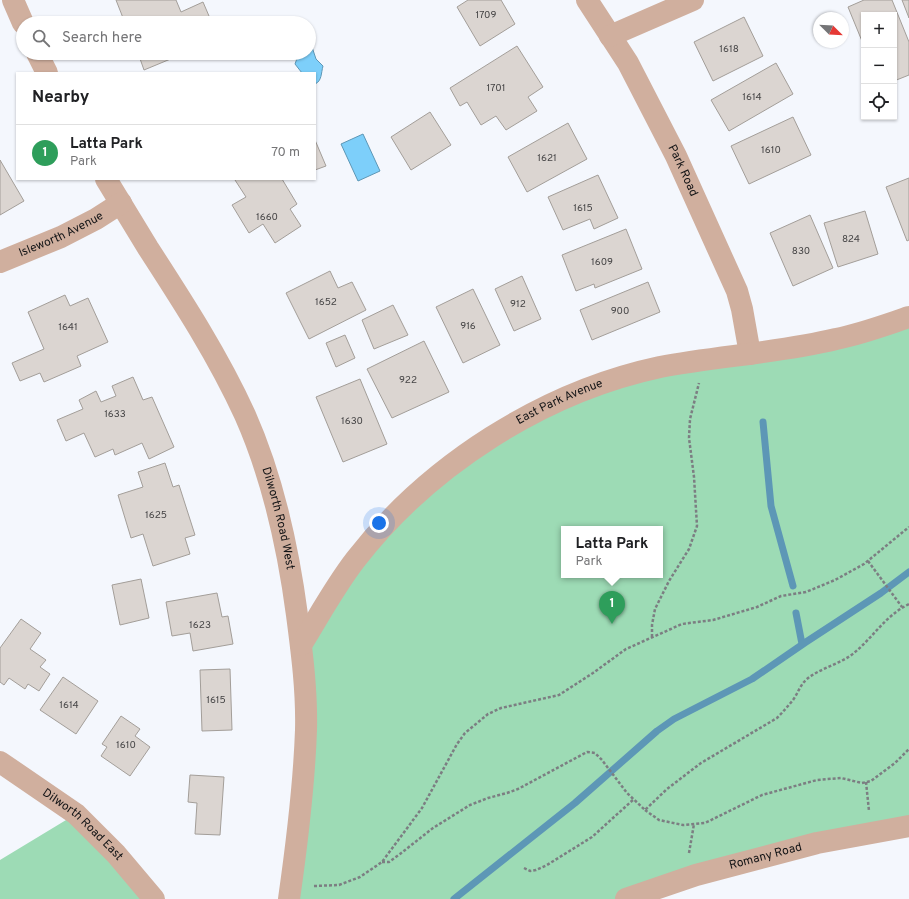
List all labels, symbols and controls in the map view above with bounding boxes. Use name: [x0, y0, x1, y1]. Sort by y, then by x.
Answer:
house number: 1709: [475, 9, 497, 22]
north arrow: [813, 12, 849, 48]
map controls: [861, 12, 897, 120]
button: +: [861, 12, 897, 48]
search box: [16, 16, 316, 60]
icon: search: [30, 27, 52, 49]
text: Search here: [62, 29, 142, 48]
house number: 1618: [719, 43, 739, 56]
button: −: [861, 48, 897, 84]
house number: 1701: [487, 82, 505, 95]
button: locate: [861, 84, 897, 120]
text: Nearby: [32, 87, 89, 109]
house number: 1614: [742, 91, 762, 104]
text: Latta Park: [70, 135, 143, 154]
street label: Park Road: [664, 142, 701, 199]
house number: 1610: [761, 144, 781, 157]
text: 1: [42, 145, 48, 161]
text: 70 m: [271, 145, 300, 161]
house number: 1621: [537, 152, 557, 165]
text: Park: [70, 154, 97, 170]
house number: 1615: [573, 202, 593, 215]
street label: Isleworth Avenue: [16, 208, 107, 261]
house number: 1660: [256, 211, 278, 224]
house number: 824: [842, 233, 860, 246]
house number: 830: [792, 245, 810, 258]
house number: 1609: [591, 256, 613, 269]
house number: 1652: [315, 296, 337, 309]
house number: 912: [510, 298, 526, 311]
house number: 900: [611, 305, 629, 318]
house number: 916: [460, 320, 476, 333]
house number: 1641: [58, 321, 78, 334]
house number: 922: [399, 374, 417, 387]
street label: East Park Avenue: [513, 376, 605, 429]
house number: 1633: [104, 408, 126, 421]
house number: 1630: [341, 415, 363, 428]
street label: Dilworth Road West: [258, 465, 298, 571]
house number: 1625: [145, 509, 167, 522]
your location: [369, 513, 389, 533]
popup: [561, 526, 663, 578]
text: Latta Park: [576, 535, 648, 554]
text: Park: [576, 554, 602, 570]
pin: 1: [599, 591, 625, 624]
house number: 1623: [189, 619, 211, 632]
house number: 1615: [206, 694, 226, 707]
house number: 1614: [59, 699, 79, 712]
house number: 1610: [116, 739, 136, 752]
street label: Dilworth Road East: [39, 785, 126, 864]
street label: Romany Road: [727, 839, 804, 874]

